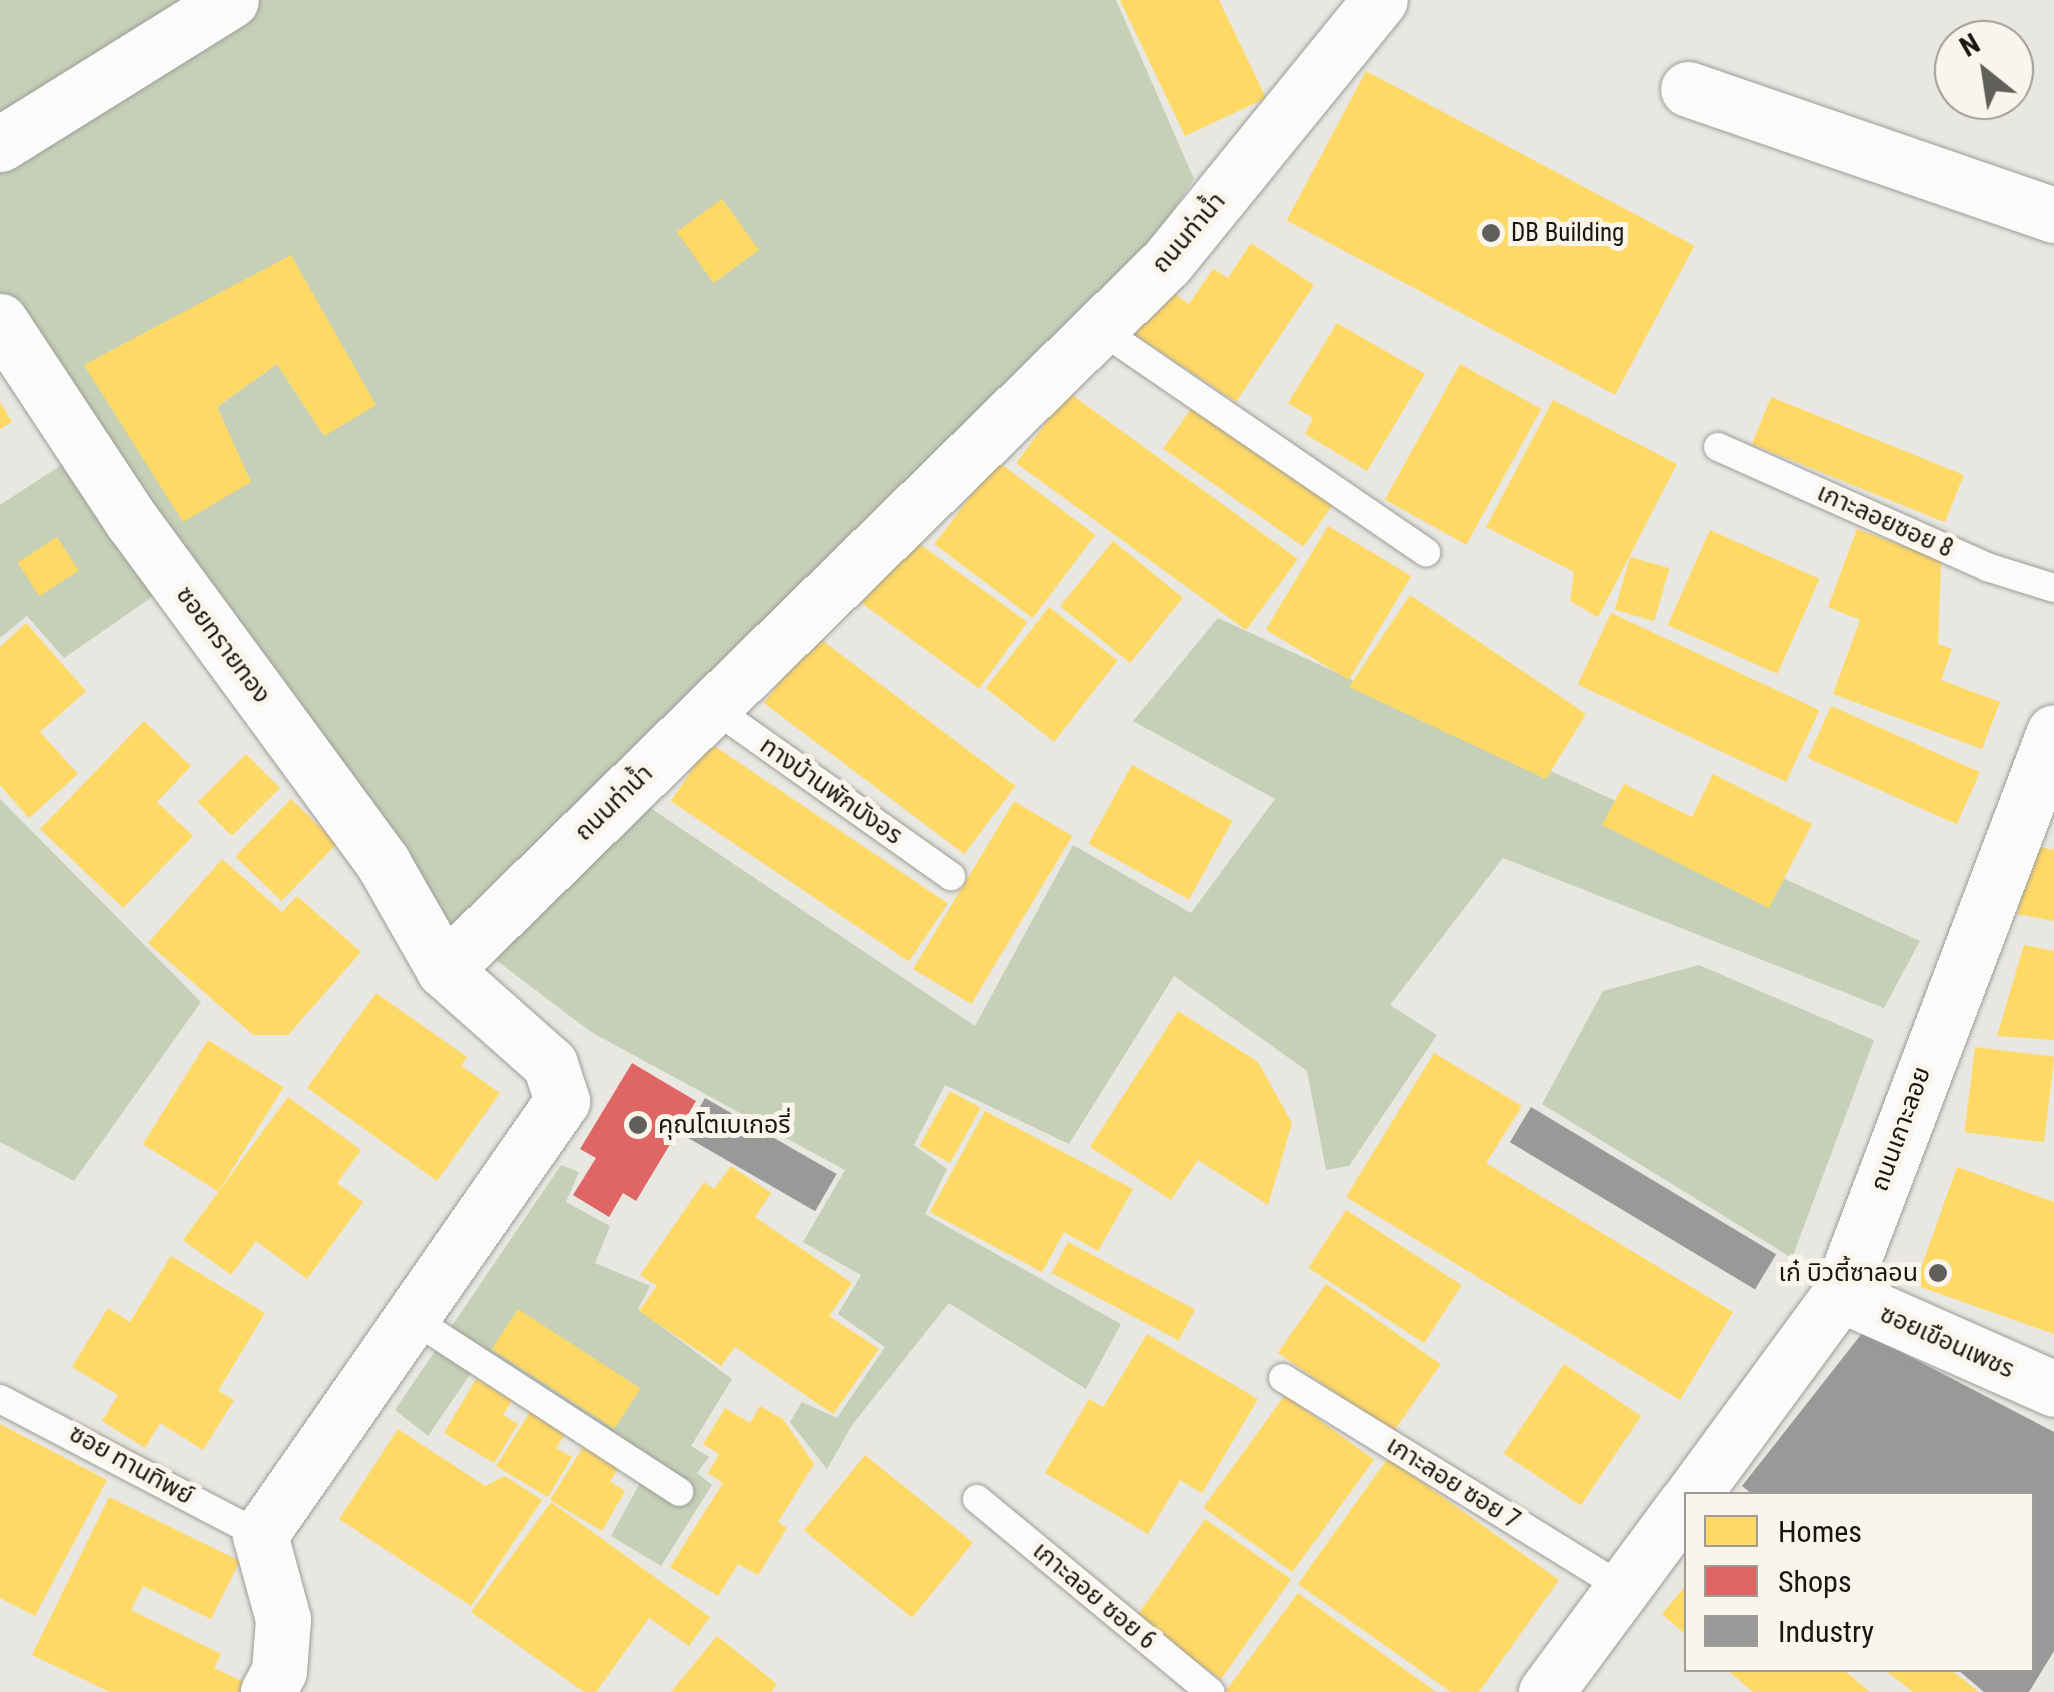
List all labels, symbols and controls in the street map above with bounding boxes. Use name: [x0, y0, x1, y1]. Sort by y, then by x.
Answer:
north arrow: [1934, 20, 2034, 120]
text: N: [1954, 27, 1985, 64]
street label: ถนนท่าน้ำ: [1146, 187, 1232, 279]
place label: DB Building: [1511, 218, 1624, 248]
marker: DB Building: [1480, 222, 1502, 244]
street label: เกาะลอยซอย 8: [1812, 478, 1958, 564]
street label: ซอยทรายทอง: [169, 581, 277, 709]
street label: ทางบ้านพักบังอร: [754, 731, 908, 851]
street label: ถนนท่าน้ำ: [569, 759, 659, 847]
street label: ถนนเกาะลอย: [1865, 1063, 1937, 1195]
place label: คุณโตเบเกอรี่: [658, 1110, 791, 1140]
marker: คุณโตเบเกอรี่: [627, 1114, 649, 1136]
place label: เก๋ บิวตี้ซาลอน: [1779, 1258, 1918, 1288]
marker: เก๋ บิวตี้ซาลอน: [1927, 1262, 1949, 1284]
street label: ซอยเขือนเพชร: [1875, 1299, 2019, 1385]
street label: ซอย ทานทิพย์: [64, 1419, 198, 1511]
street label: เกาะลอย ซอย 7: [1381, 1430, 1525, 1536]
legend: [1684, 1492, 2034, 1672]
text: Homes: [1778, 1514, 1862, 1549]
street label: เกาะลอย ซอย 6: [1026, 1536, 1162, 1656]
text: Shops: [1778, 1564, 1852, 1599]
text: Industry: [1778, 1614, 1874, 1649]

